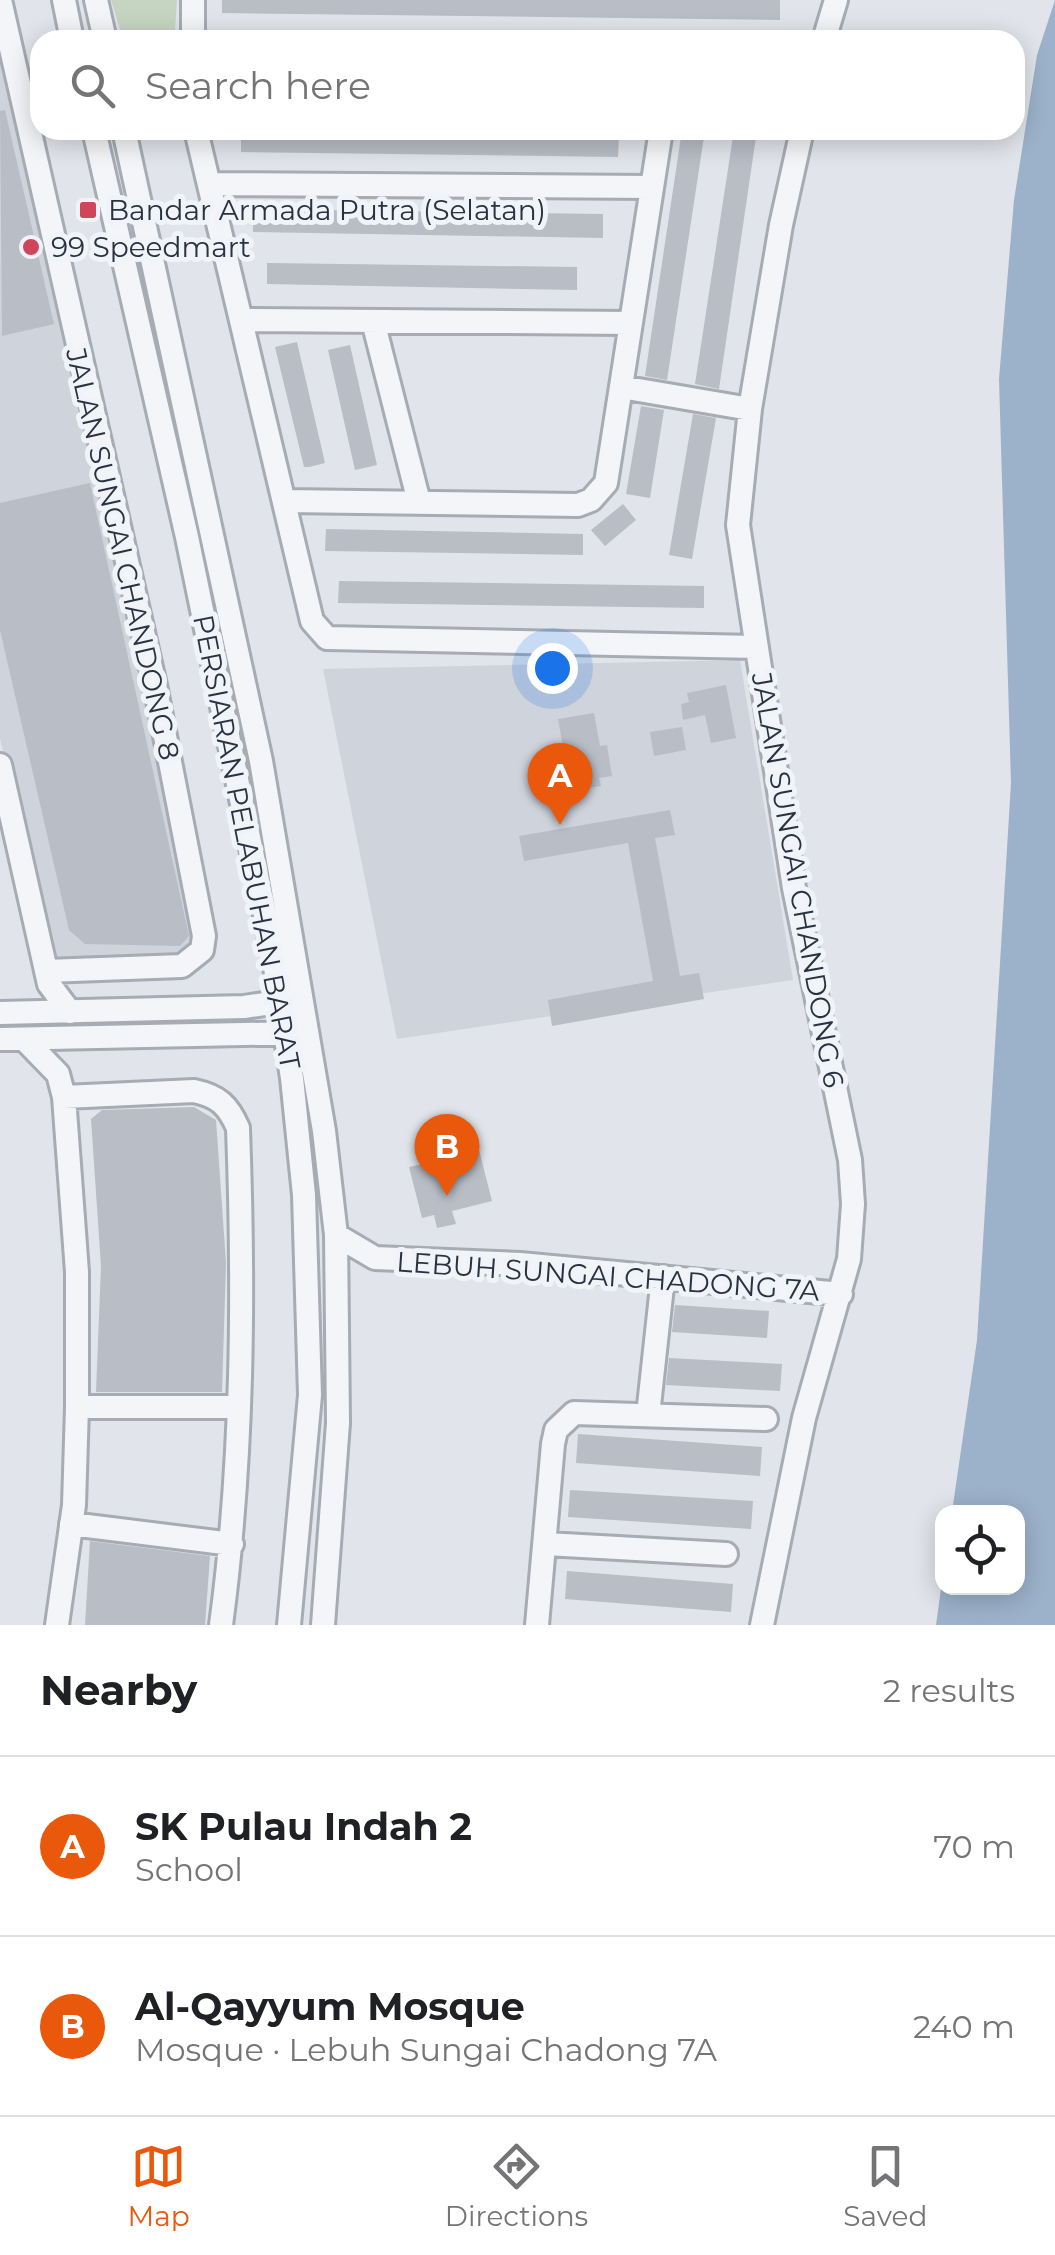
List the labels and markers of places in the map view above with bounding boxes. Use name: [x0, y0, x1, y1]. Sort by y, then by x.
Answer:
place label: Bandar Armada Putra (Selatan): [108, 193, 546, 227]
marker: Bandar Armada Putra (Selatan): [77, 199, 99, 221]
place label: 99 Speedmart: [51, 230, 251, 264]
marker: 99 Speedmart: [20, 236, 42, 258]
pin: A: [528, 742, 592, 825]
pin: B: [414, 1114, 480, 1196]

